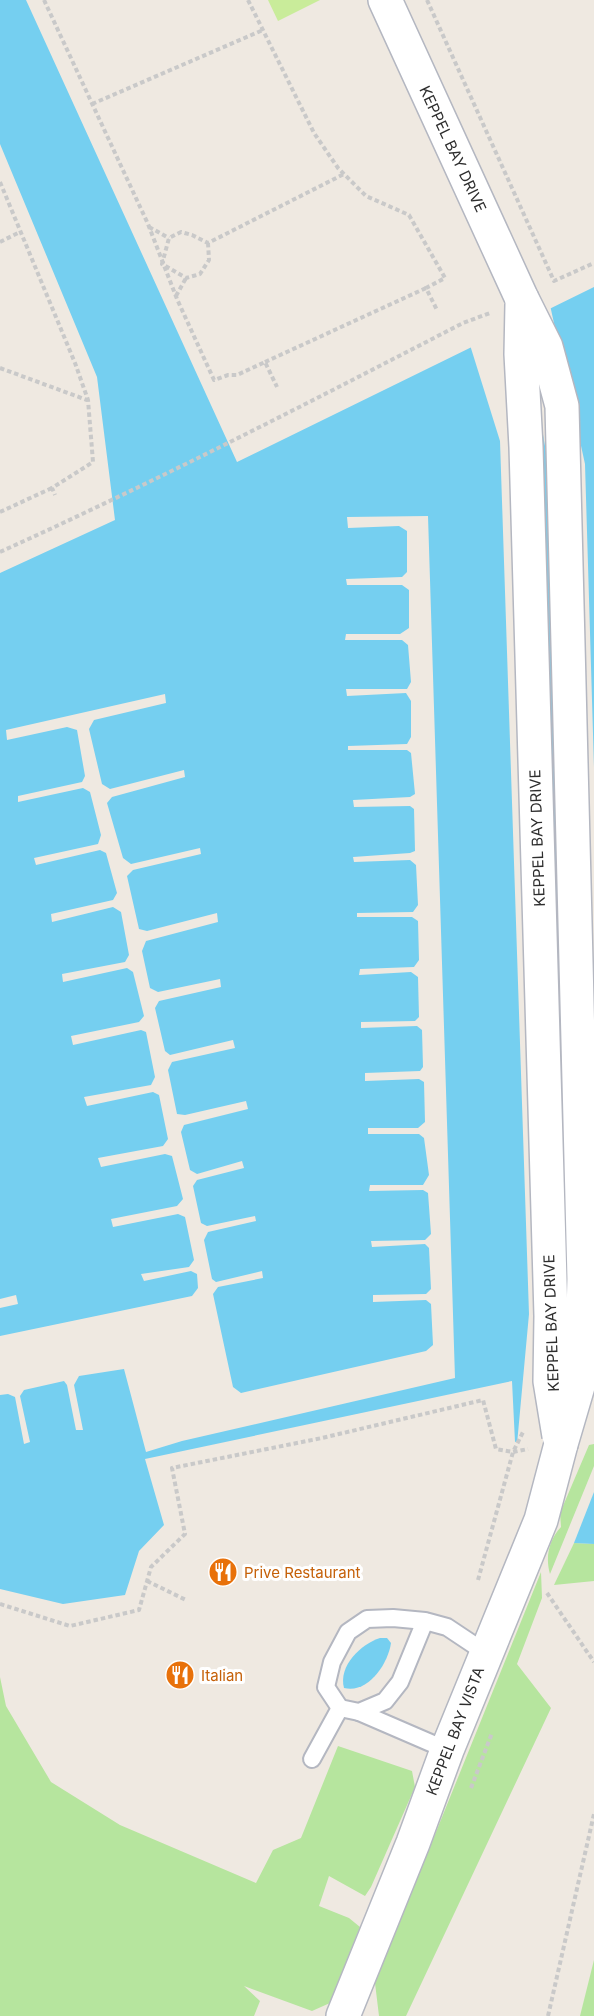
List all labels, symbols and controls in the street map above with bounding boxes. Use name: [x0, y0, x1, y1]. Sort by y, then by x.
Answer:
street label: KEPPEL BAY DRIVE: [415, 83, 491, 215]
street label: KEPPEL BAY DRIVE: [525, 769, 549, 907]
street label: KEPPEL BAY DRIVE: [539, 1254, 563, 1392]
restaurant icon: Prive Restaurant: [207, 1556, 239, 1588]
place label: Prive Restaurant: [244, 1563, 360, 1582]
restaurant icon: Italian: [164, 1659, 196, 1691]
street label: KEPPEL BAY VISTA: [422, 1664, 488, 1798]
place label: Italian: [201, 1666, 243, 1685]

